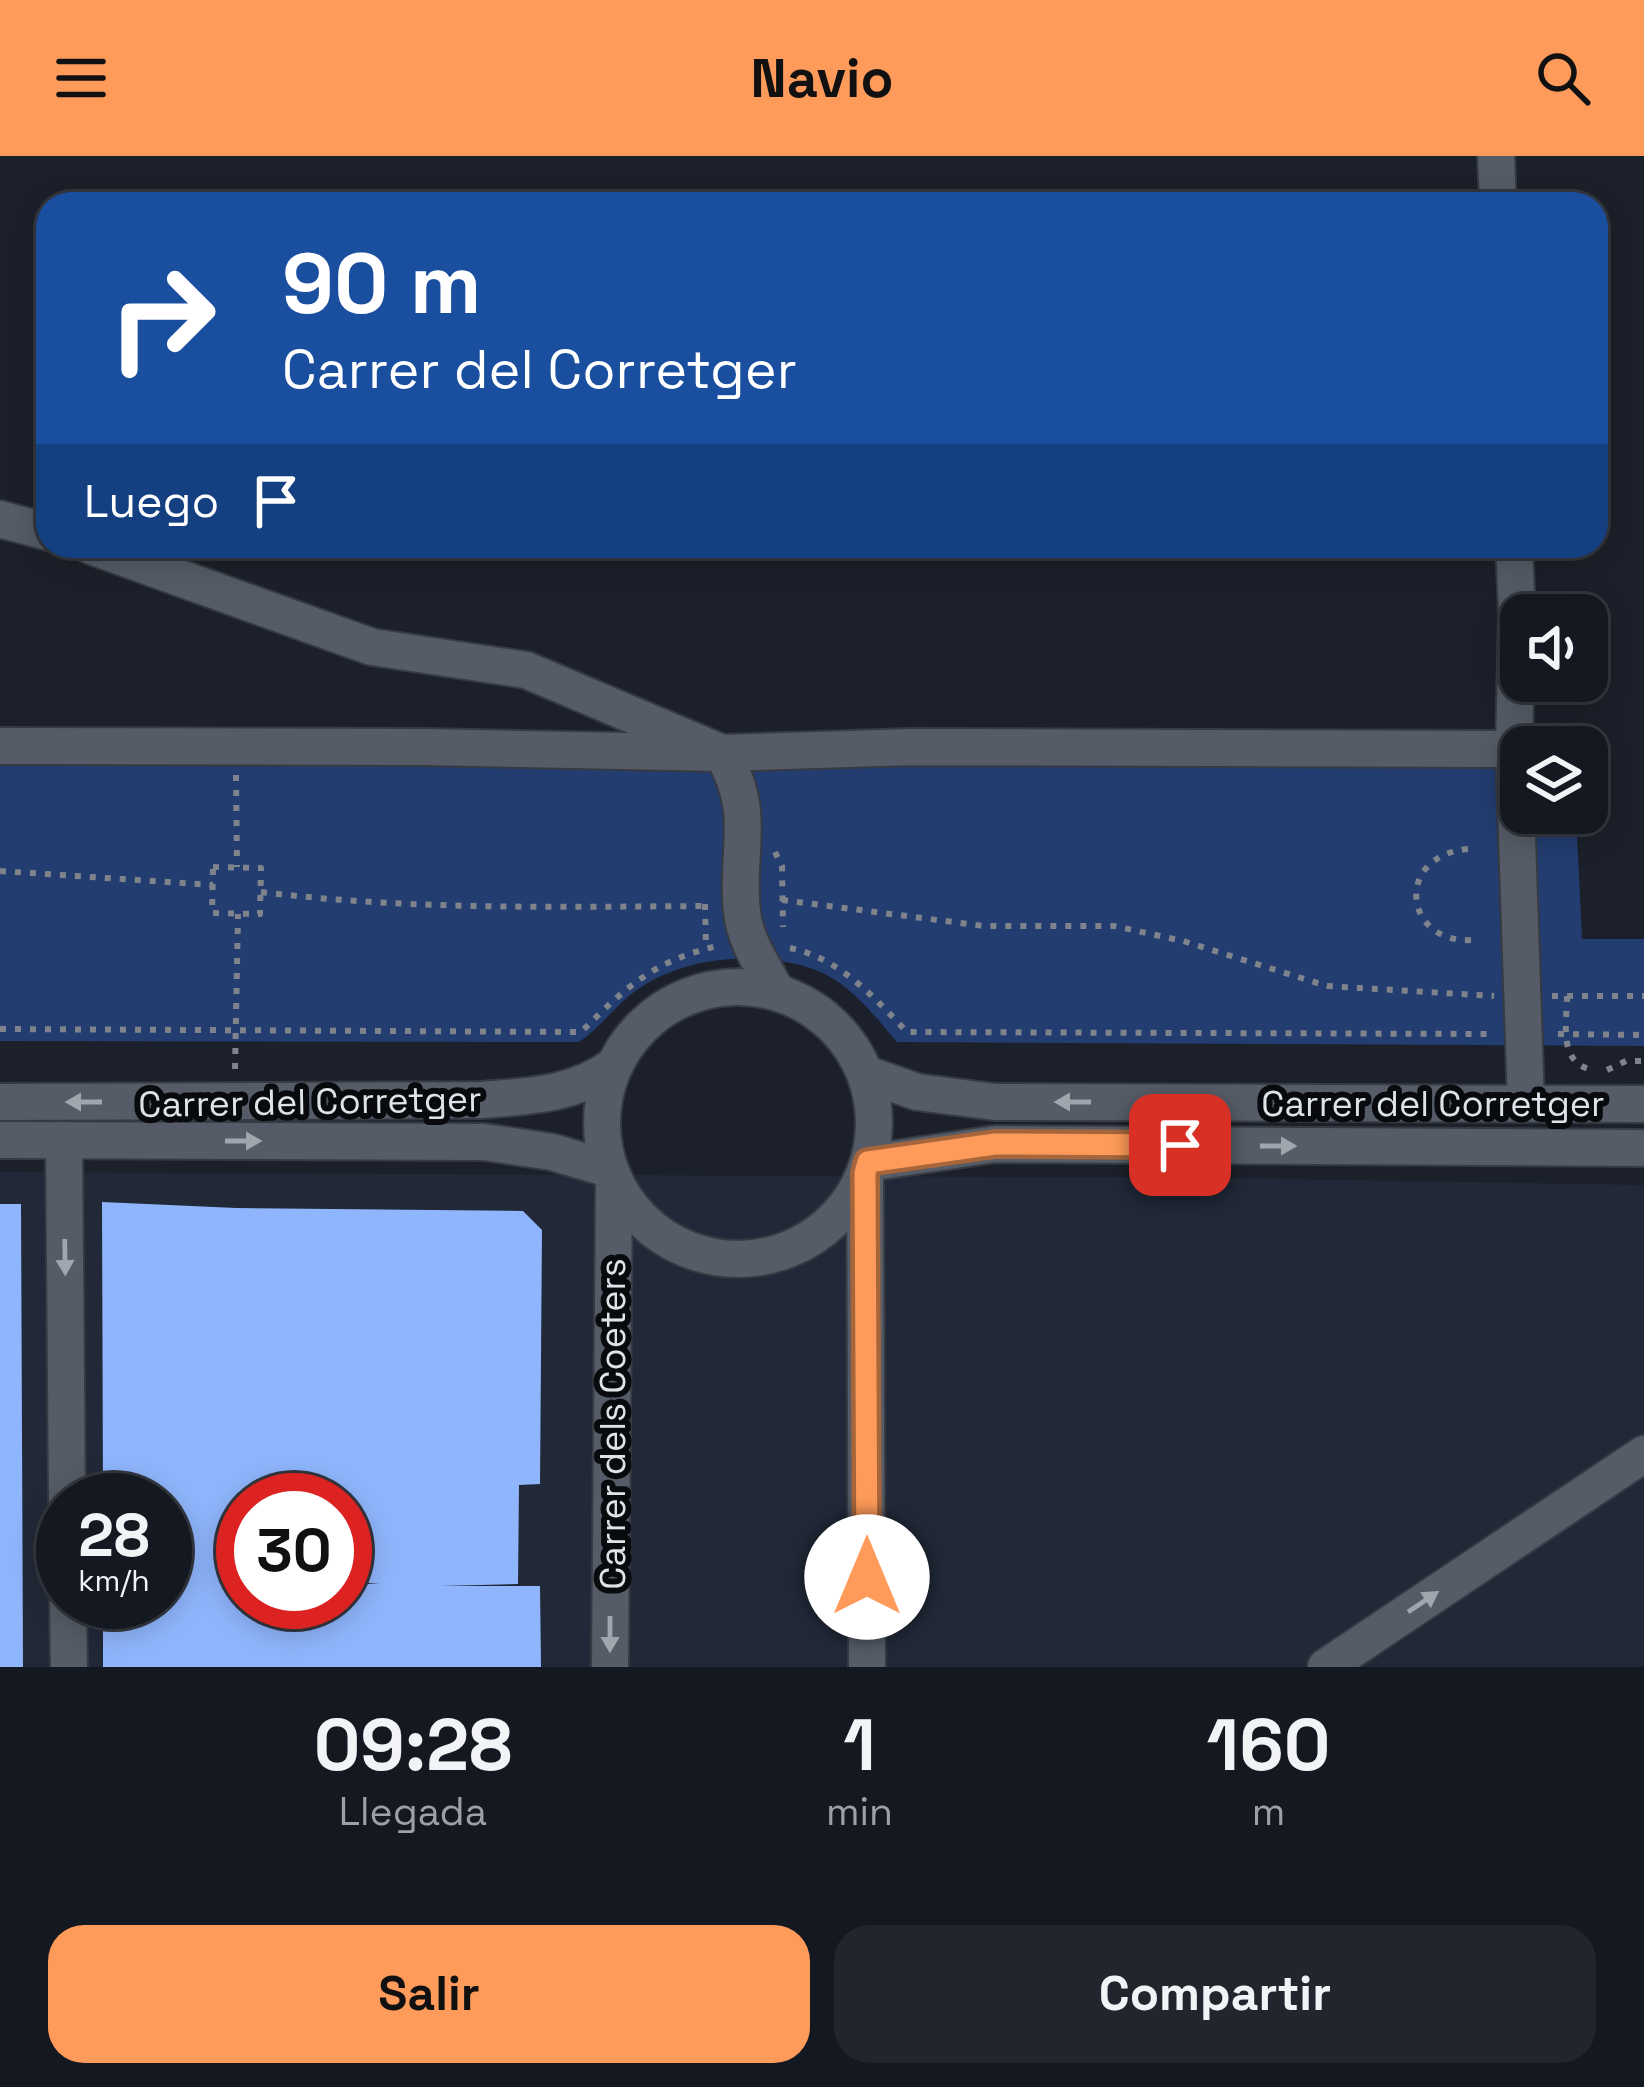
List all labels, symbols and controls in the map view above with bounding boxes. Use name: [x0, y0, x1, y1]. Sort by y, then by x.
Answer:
text: Navio: [751, 44, 893, 113]
icon: menu: [48, 45, 114, 111]
icon: search: [1530, 45, 1596, 111]
text: 90 m: [282, 230, 481, 338]
icon: right: [84, 240, 240, 396]
text: Carrer del Corretger: [282, 335, 797, 404]
icon: arrive: [243, 468, 309, 534]
text: Luego: [84, 473, 219, 530]
map controls: [1500, 594, 1608, 834]
button: sound: [1500, 594, 1608, 702]
button: layers: [1500, 726, 1608, 834]
street label: Carrer del Corretger: [138, 1076, 482, 1128]
street label: Carrer del Corretger: [1261, 1081, 1605, 1127]
one-way arrow: [64, 1092, 102, 1112]
one-way arrow: [1053, 1092, 1091, 1112]
pin: [1129, 1094, 1231, 1196]
icon: arrive: [1147, 1112, 1213, 1178]
one-way arrow: [225, 1131, 263, 1151]
one-way arrow: [1260, 1136, 1298, 1155]
one-way arrow: [55, 1239, 75, 1277]
street label: Carrer dels Coeters: [590, 1258, 636, 1590]
speed limit sign: 30: [216, 1473, 372, 1629]
text: 28: [78, 1497, 150, 1574]
position arrow: [804, 1514, 930, 1640]
text: km/h: [78, 1561, 150, 1600]
one-way arrow: [1407, 1591, 1439, 1614]
one-way arrow: [600, 1616, 620, 1654]
text: 09:28: [314, 1699, 512, 1791]
text: 1: [843, 1699, 876, 1791]
text: 160: [1207, 1699, 1330, 1791]
text: Llegada: [339, 1787, 487, 1836]
text: min: [826, 1787, 893, 1836]
text: m: [1252, 1787, 1285, 1836]
button: Salir: [48, 1925, 810, 2063]
button: Compartir: [834, 1925, 1596, 2063]

